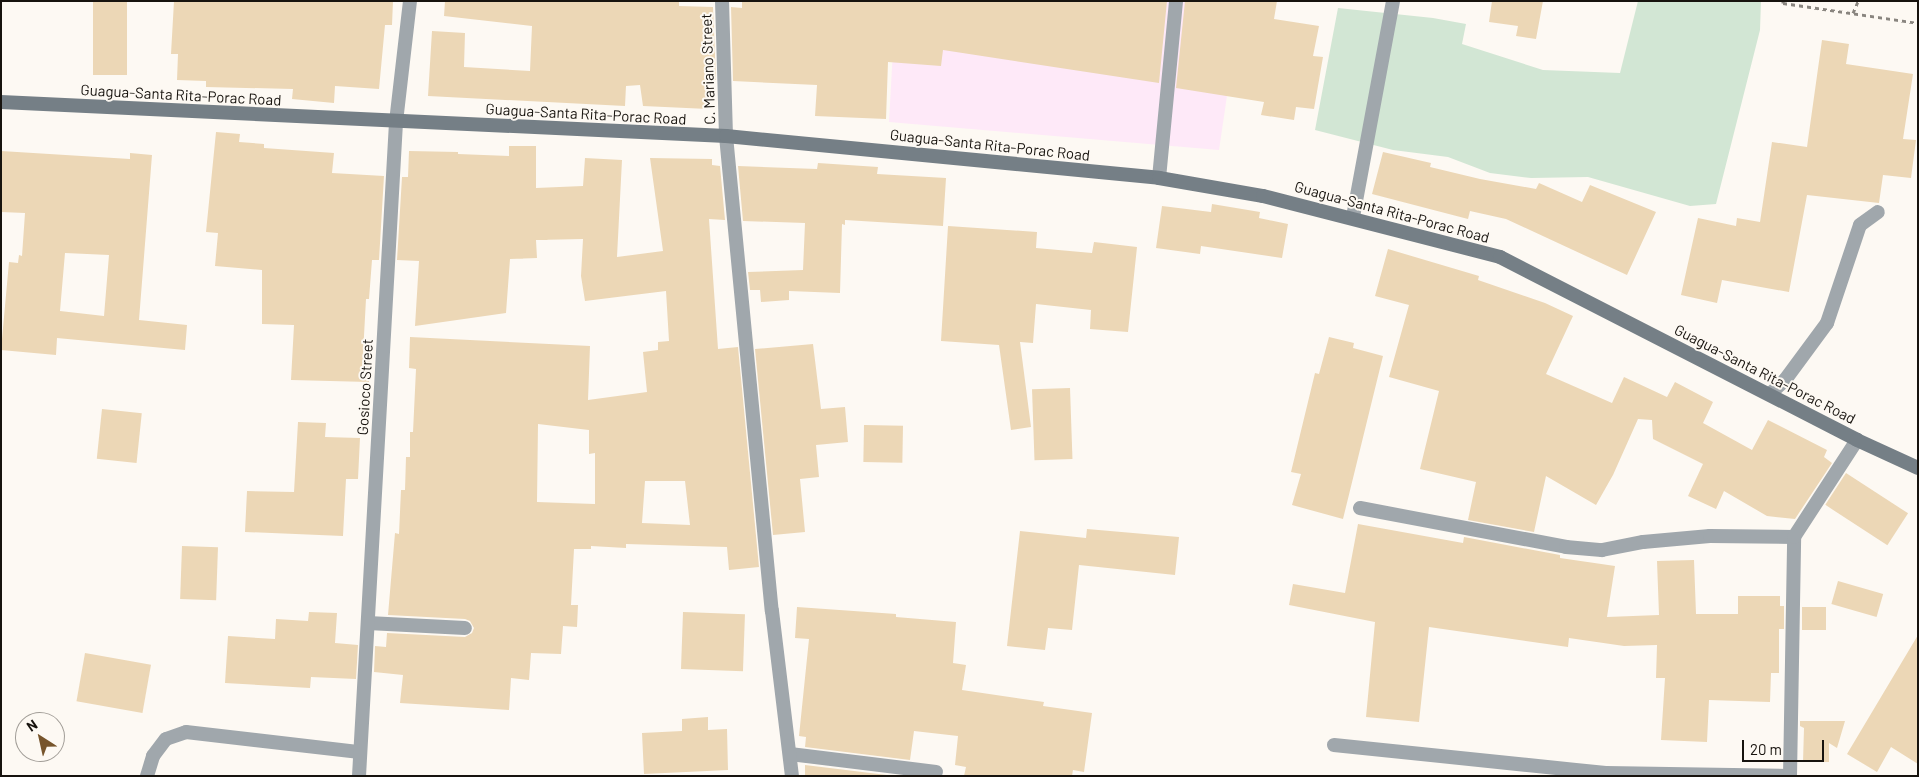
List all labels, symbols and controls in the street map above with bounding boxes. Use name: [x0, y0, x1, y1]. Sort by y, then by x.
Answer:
street label: C. Mariano Street: [697, 13, 719, 125]
street label: Guagua-Santa Rita-Porac Road: [80, 81, 282, 109]
street label: Guagua-Santa Rita-Porac Road: [485, 100, 687, 128]
street label: Guagua-Santa Rita-Porac Road: [889, 126, 1091, 164]
street label: Guagua-Santa Rita-Porac Road: [1293, 177, 1491, 247]
street label: Guagua-Santa Rita-Porac Road: [1671, 320, 1859, 428]
street label: Gosioco Street: [353, 338, 377, 436]
north arrow: [15, 712, 65, 762]
text: N: [23, 715, 40, 735]
scale bar: [1744, 730, 1826, 762]
text: 20 m: [1750, 740, 1782, 758]

